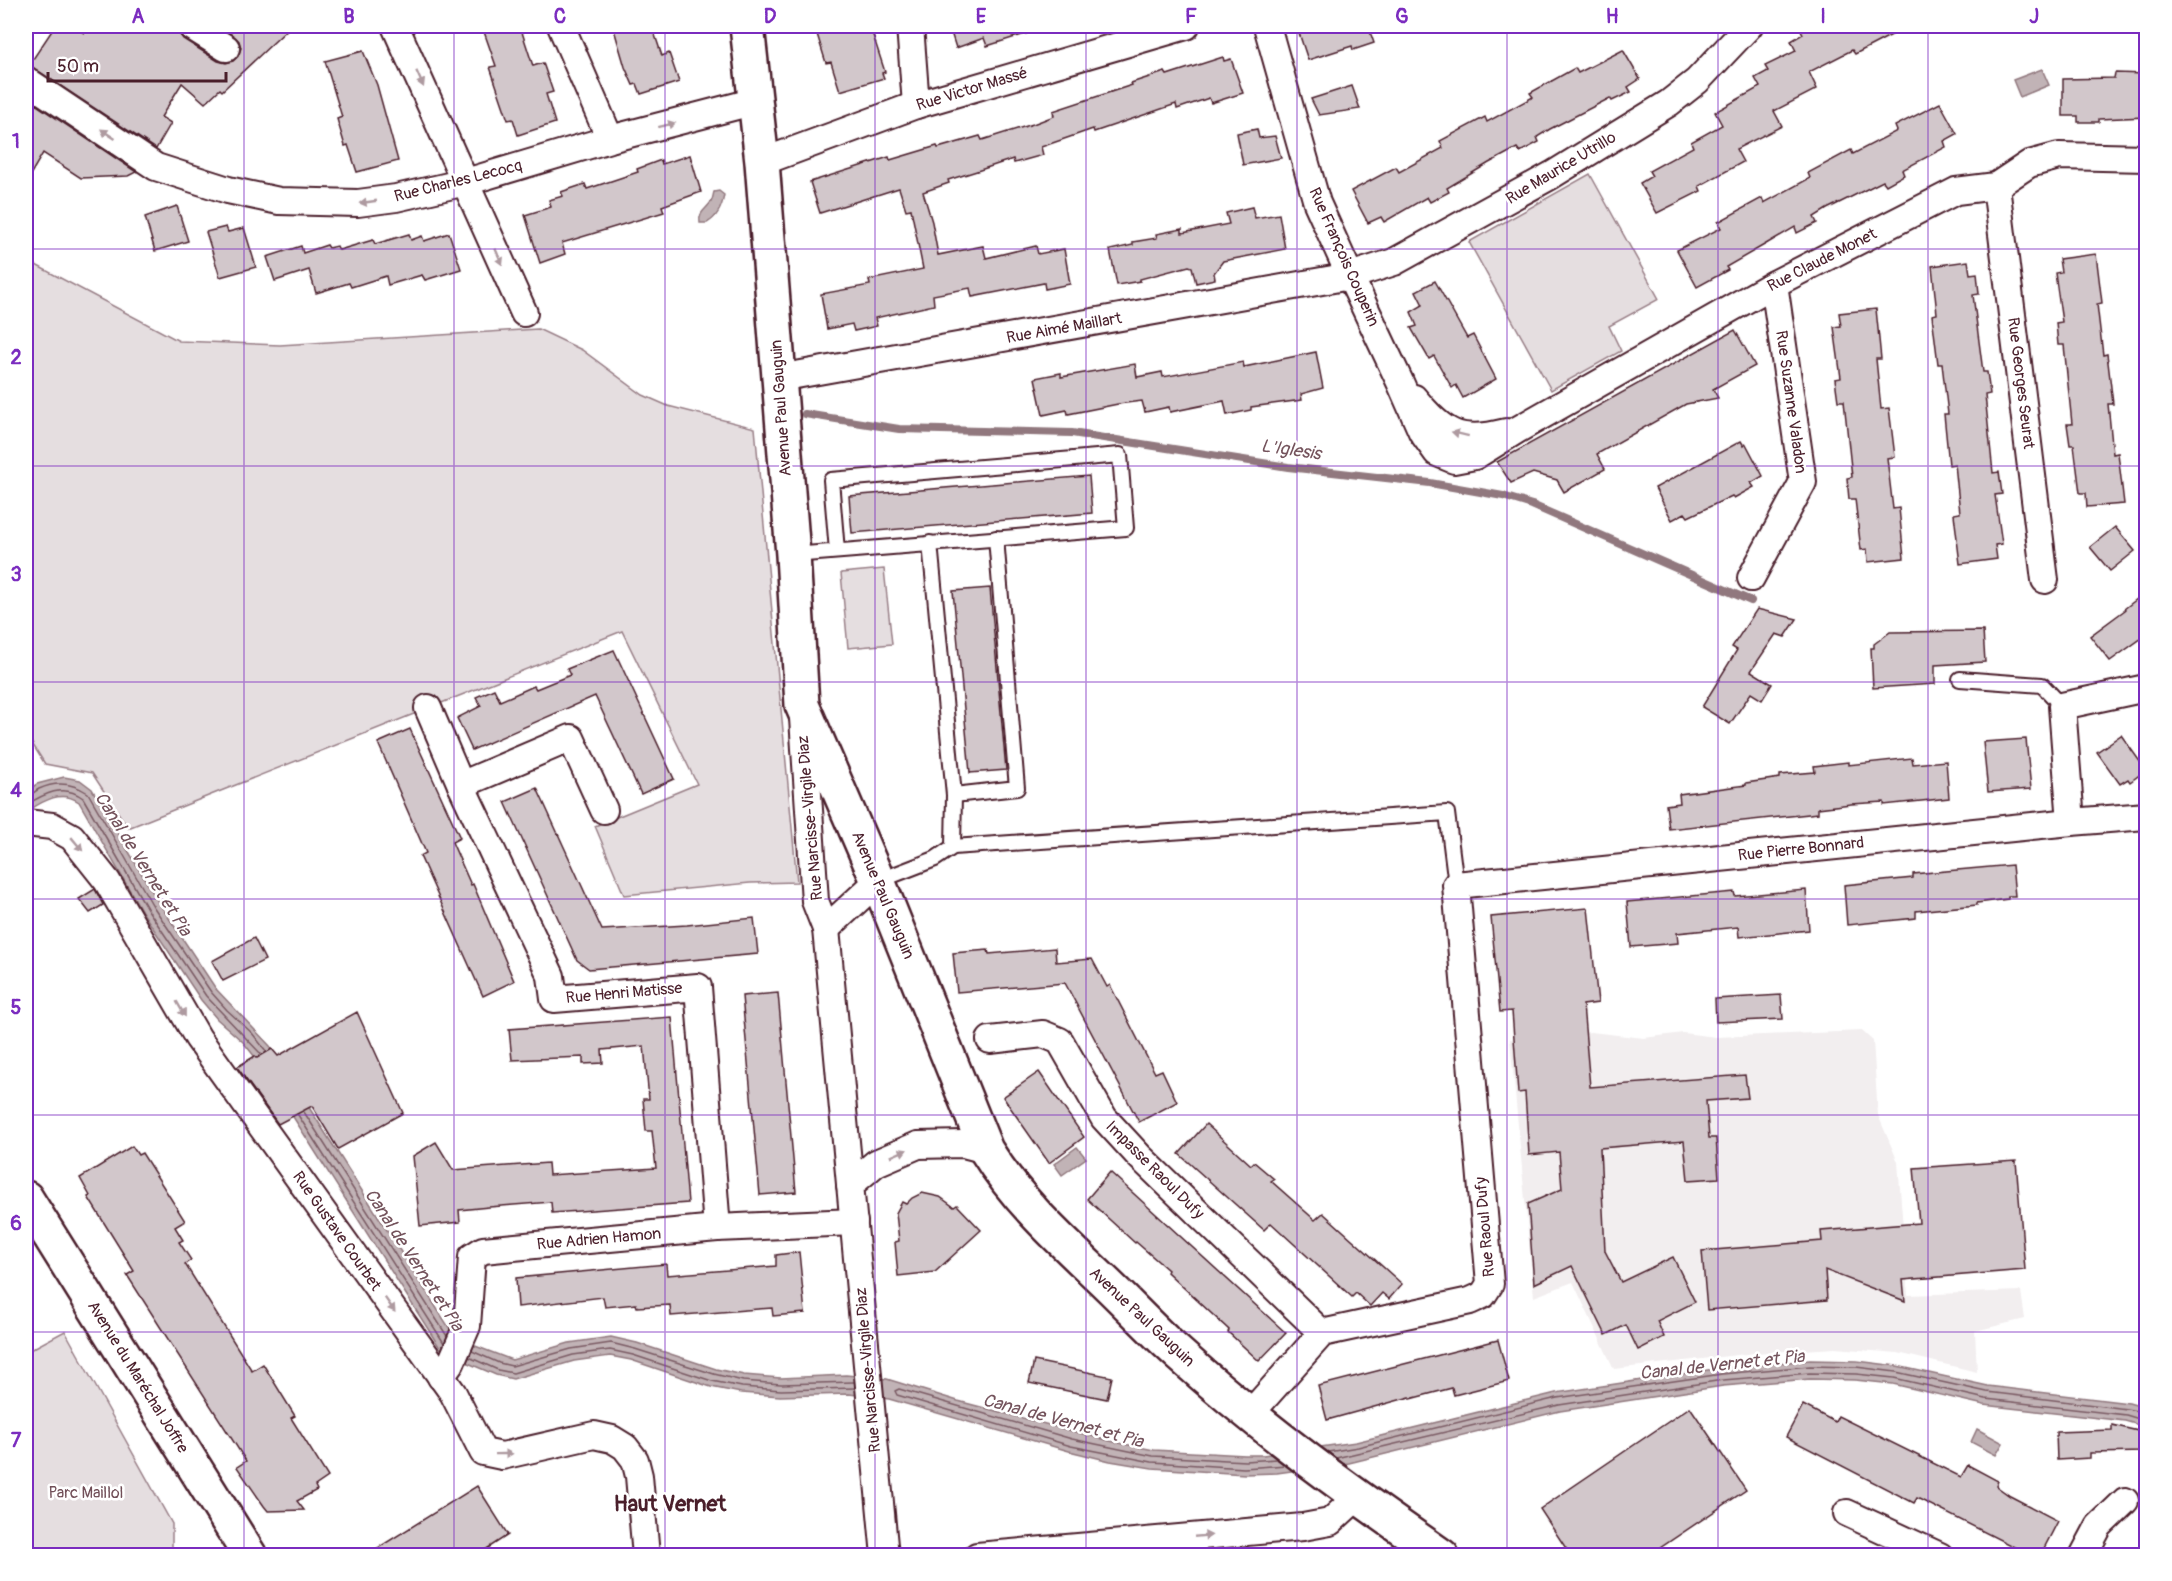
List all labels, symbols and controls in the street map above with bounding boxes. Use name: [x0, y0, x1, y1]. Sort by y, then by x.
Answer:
text: A: [132, 4, 145, 29]
text: B: [343, 4, 355, 29]
text: C: [554, 4, 566, 29]
text: D: [764, 4, 777, 29]
text: E: [976, 4, 987, 29]
text: F: [1185, 4, 1197, 29]
text: G: [1395, 4, 1409, 29]
text: H: [1606, 4, 1619, 29]
text: I: [1820, 4, 1826, 29]
text: J: [2029, 4, 2039, 29]
scale bar: [48, 45, 226, 83]
text: 50 m: [57, 55, 99, 78]
street label: Rue Victor Massé: [914, 63, 1030, 115]
one-way arrow: [415, 70, 424, 87]
one-way arrow: [658, 119, 676, 129]
street label: Rue Maurice Utrillo: [1502, 127, 1620, 209]
one-way arrow: [100, 128, 116, 140]
text: 1: [12, 129, 20, 154]
street label: Rue Charles Lecocq: [392, 155, 524, 207]
street label: Rue François Couperin: [1304, 185, 1384, 329]
one-way arrow: [358, 197, 377, 206]
street label: Rue Claude Monet: [1764, 224, 1881, 296]
one-way arrow: [495, 248, 504, 265]
street label: Rue Aimé Maillart: [1005, 308, 1124, 348]
street label: Rue Georges Seurat: [2003, 316, 2039, 450]
street label: Rue Suzanne Valadon: [1771, 329, 1811, 475]
street label: Avenue Paul Gauguin: [766, 339, 796, 477]
text: 2: [10, 345, 22, 370]
one-way arrow: [1451, 428, 1469, 438]
water label: L'Iglesis: [1260, 434, 1324, 466]
text: 3: [10, 562, 22, 587]
street label: Rue Narcisse-Virgile Diaz: [793, 735, 827, 901]
text: 4: [10, 778, 22, 803]
water label: Canal de Vernet et Pia: [89, 788, 197, 942]
street label: Avenue Paul Gauguin: [847, 828, 919, 962]
street label: Rue Pierre Bonnard: [1737, 832, 1865, 866]
one-way arrow: [71, 836, 84, 852]
street label: Rue Henri Matisse: [565, 978, 683, 1008]
text: 5: [11, 995, 22, 1020]
one-way arrow: [176, 1001, 187, 1017]
street label: Impasse Raoul Dufy: [1102, 1117, 1209, 1224]
one-way arrow: [890, 1148, 908, 1158]
street label: Rue Gustave Courbet: [288, 1167, 386, 1295]
street label: Rue Raoul Dufy: [1471, 1176, 1499, 1278]
water label: Canal de Vernet et Pia: [359, 1184, 470, 1337]
text: 6: [10, 1211, 22, 1236]
street label: Rue Adrien Hamon: [536, 1224, 662, 1254]
street label: Avenue Paul Gauguin: [1085, 1263, 1199, 1371]
street label: Rue Narcisse-Virgile Diaz: [851, 1287, 885, 1453]
street label: Avenue du Maréchal Joffre: [83, 1297, 193, 1457]
one-way arrow: [384, 1297, 396, 1313]
water label: Canal de Vernet et Pia: [1639, 1345, 1807, 1385]
water label: Canal de Vernet et Pia: [980, 1388, 1147, 1454]
text: 7: [11, 1428, 22, 1453]
one-way arrow: [495, 1449, 514, 1459]
park label: Parc Maillol: [49, 1483, 123, 1503]
district label: Haut Vernet: [614, 1490, 727, 1518]
one-way arrow: [1193, 1531, 1212, 1541]

